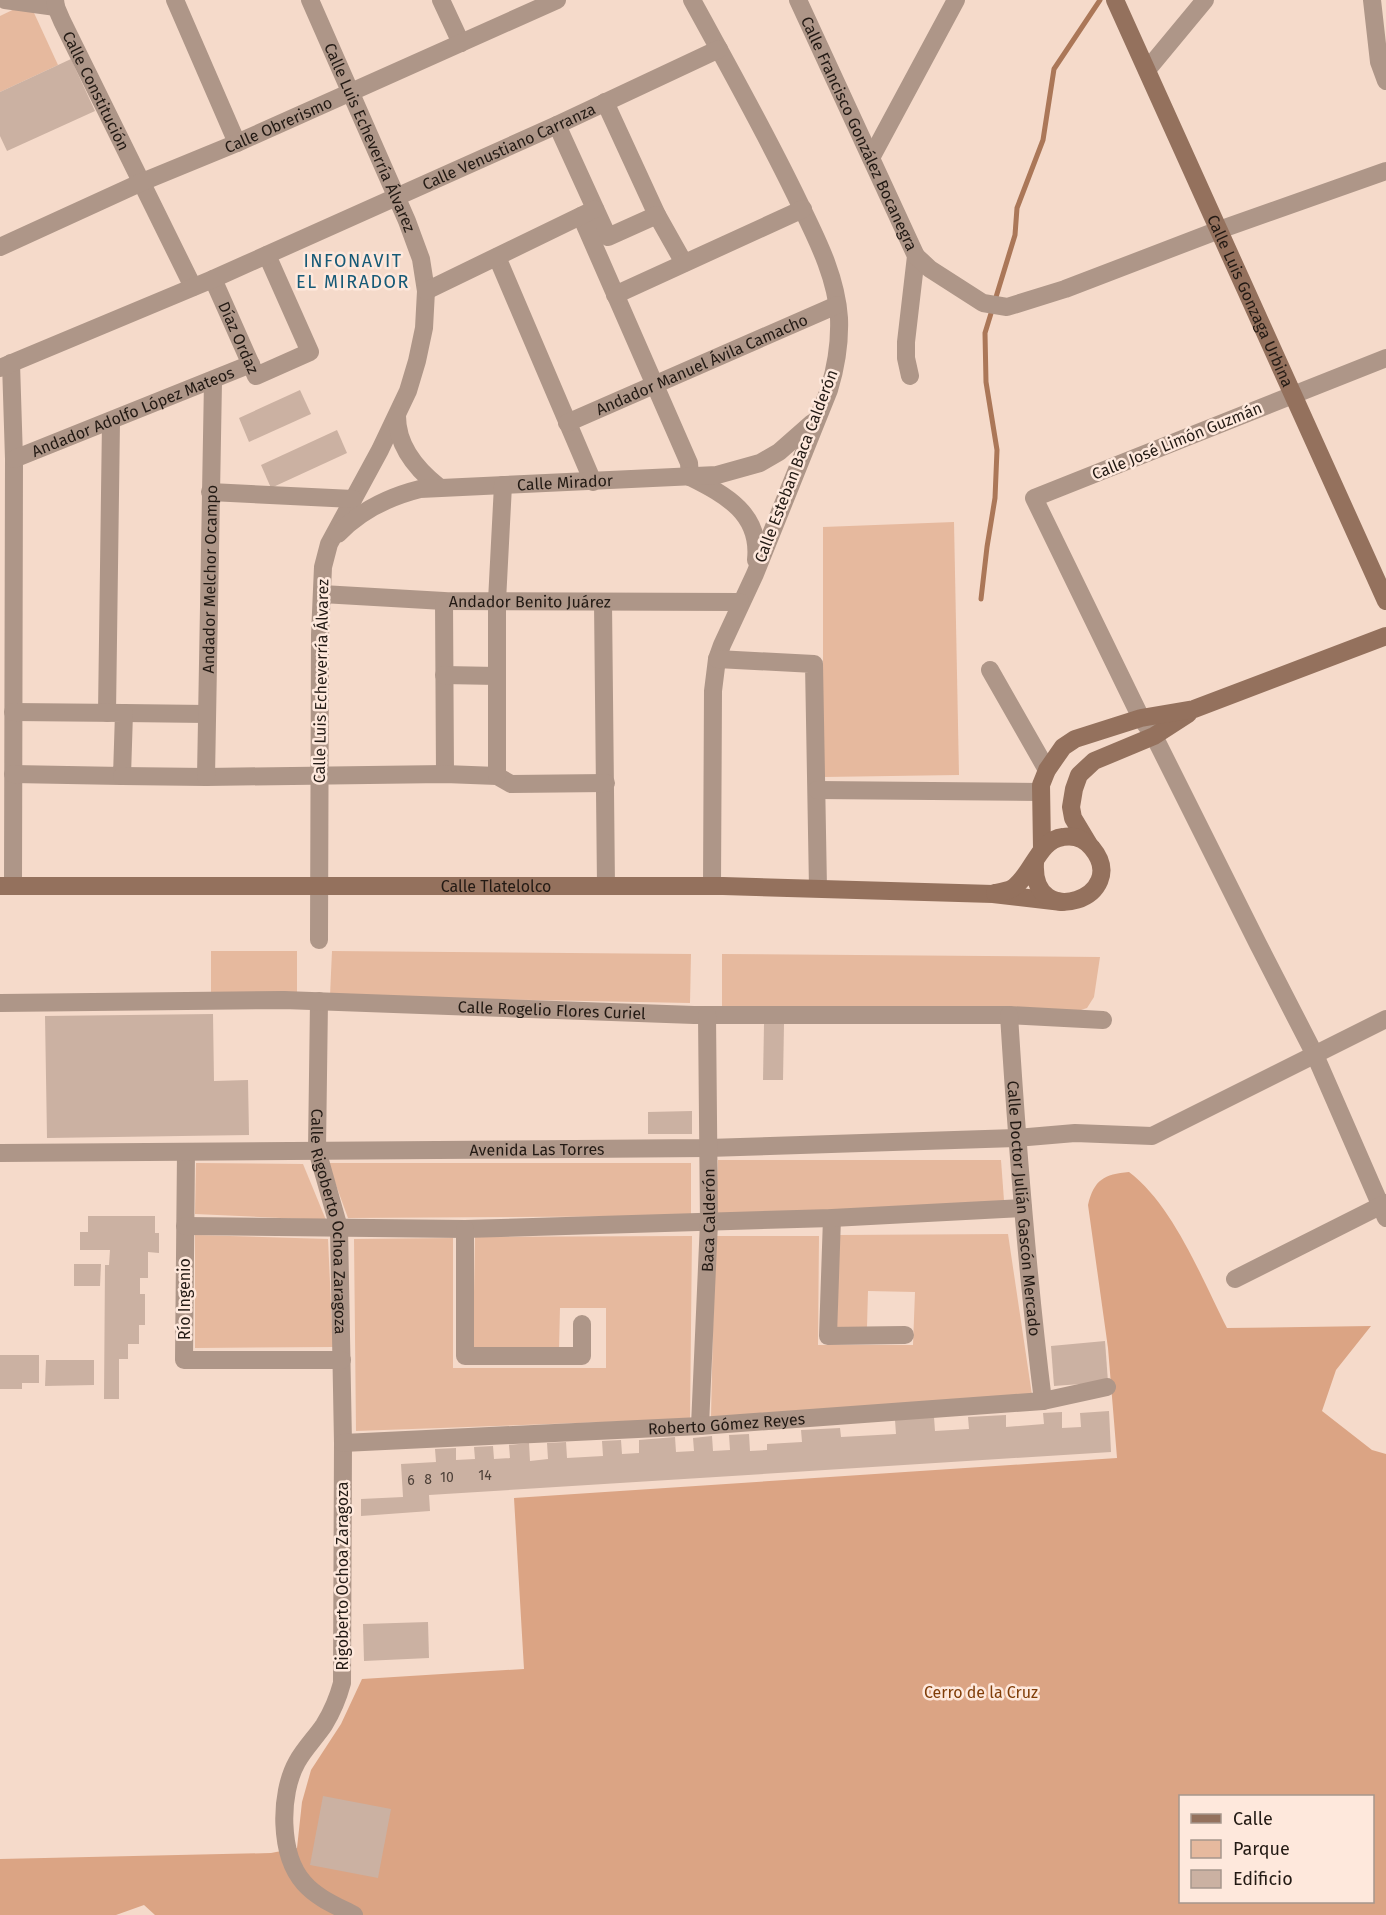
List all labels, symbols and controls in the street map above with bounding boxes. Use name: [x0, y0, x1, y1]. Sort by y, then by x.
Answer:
street label: Calle Francisco González Bocanegra: [797, 13, 922, 254]
street label: Calle Constitución: [59, 28, 134, 154]
street label: Calle Luis Echeverría Álvarez: [320, 40, 420, 235]
street label: Calle Obrerismo: [222, 92, 335, 157]
street label: Calle Venustiano Carranza: [419, 99, 598, 194]
street label: Calle Luis Gonzaga Urbina: [1204, 212, 1298, 390]
district label: INFONAVIT EL MIRADOR: [296, 250, 410, 293]
street label: Díaz Ordaz: [215, 299, 263, 376]
street label: Andador Manuel Ávila Camacho: [593, 310, 811, 419]
street label: Andador Adolfo López Mateos: [29, 362, 237, 460]
street label: Calle Esteban Baca Calderón: [750, 367, 842, 565]
street label: Calle José Limón Guzmán: [1089, 398, 1265, 484]
street label: Calle Mirador: [517, 470, 614, 494]
street label: Andador Melchor Ocampo: [198, 484, 221, 674]
street label: Calle Luis Echeverría Álvarez: [309, 579, 332, 783]
street label: Andador Benito Juárez: [449, 592, 611, 611]
street label: Calle Tlatelolco: [441, 877, 551, 896]
street label: Calle Rogelio Flores Curiel: [457, 997, 646, 1023]
street label: Calle Doctor Julián Gascón Mercado: [1004, 1080, 1045, 1337]
street label: Calle Rigoberto Ochoa Zaragoza: [307, 1108, 350, 1335]
street label: Avenida Las Torres: [469, 1139, 605, 1159]
street label: Baca Calderón: [697, 1168, 719, 1272]
street label: Río Ingenio: [175, 1258, 194, 1340]
street label: Roberto Gómez Reyes: [647, 1409, 806, 1438]
house number: 14: [478, 1467, 492, 1484]
house number: 10: [440, 1469, 454, 1486]
house number: 8: [424, 1471, 432, 1488]
house number: 6: [407, 1472, 415, 1489]
street label: Rigoberto Ochoa Zaragoza: [333, 1481, 352, 1671]
park label: Cerro de la Cruz: [924, 1683, 1038, 1702]
legend: [1179, 1795, 1374, 1903]
text: Calle: [1233, 1808, 1273, 1830]
text: Parque: [1233, 1838, 1290, 1860]
text: Edificio: [1233, 1868, 1293, 1890]

